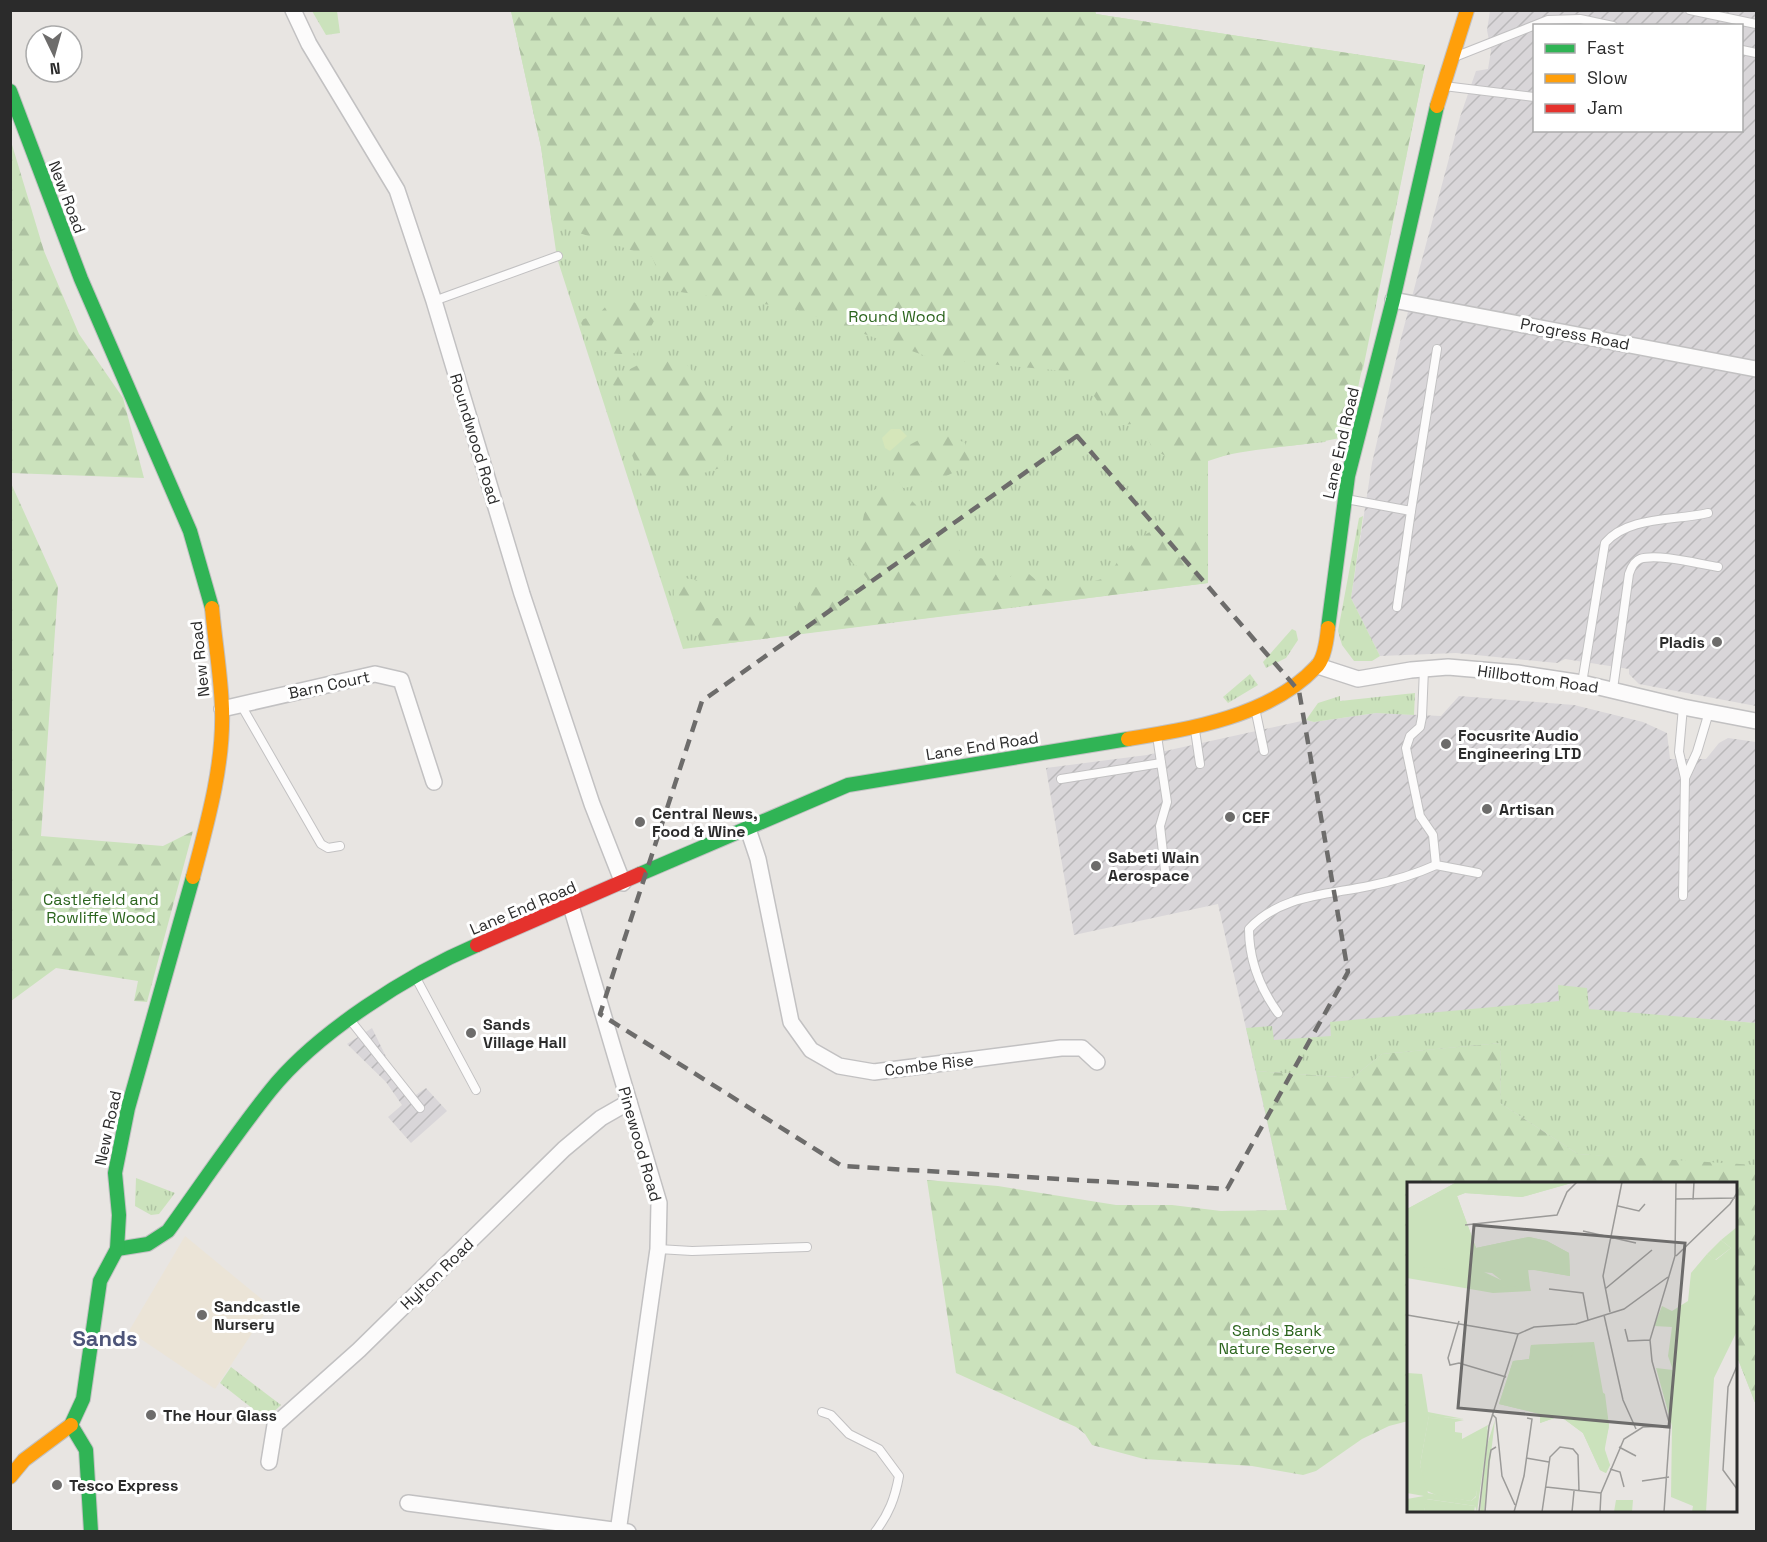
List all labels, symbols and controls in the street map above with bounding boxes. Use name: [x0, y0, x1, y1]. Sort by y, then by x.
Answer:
north arrow: [24, 24, 84, 84]
legend: [1533, 24, 1743, 132]
text: Fast: [1587, 36, 1624, 59]
text: N: [49, 58, 62, 79]
text: Slow: [1587, 66, 1628, 89]
text: Jam: [1587, 96, 1623, 119]
street label: New Road: [44, 158, 90, 236]
park label: Round Wood: [848, 306, 946, 327]
street label: Progress Road: [1519, 313, 1631, 355]
street label: Roundwood Road: [445, 371, 505, 507]
street label: Lane End Road: [1318, 385, 1364, 501]
street label: New Road: [186, 620, 214, 698]
place label: Pladis: [1659, 632, 1705, 653]
marker: Pladis: [1710, 635, 1724, 649]
street label: Hillbottom Road: [1476, 660, 1600, 698]
street label: Barn Court: [286, 666, 372, 704]
place label: Focusrite Audio Engineering LTD: [1458, 725, 1581, 764]
street label: Lane End Road: [924, 727, 1040, 765]
marker: Focusrite Audio Engineering LTD: [1439, 737, 1453, 751]
place label: Artisan: [1499, 799, 1554, 820]
marker: Artisan: [1480, 802, 1494, 816]
place label: Central News, Food & Wine: [652, 803, 758, 842]
place label: CEF: [1242, 807, 1270, 828]
marker: CEF: [1223, 810, 1237, 824]
marker: Central News, Food & Wine: [633, 815, 647, 829]
place label: Sabeti Wain Aerospace: [1108, 847, 1199, 886]
marker: Sabeti Wain Aerospace: [1089, 859, 1103, 873]
street label: Lane End Road: [467, 876, 579, 940]
park label: Castlefield and Rowliffe Wood: [43, 889, 159, 928]
place label: Sands Village Hall: [483, 1014, 567, 1053]
marker: Sands Village Hall: [464, 1026, 478, 1040]
street label: Combe Rise: [883, 1049, 975, 1081]
street label: Pinewood Road: [614, 1084, 666, 1204]
street label: New Road: [90, 1089, 126, 1167]
inset map: [1407, 1182, 1737, 1512]
street label: Hylton Road: [396, 1234, 478, 1314]
place label: Sandcastle Nursery: [214, 1296, 301, 1335]
marker: Sandcastle Nursery: [195, 1308, 209, 1322]
park label: Sands Bank Nature Reserve: [1218, 1320, 1336, 1359]
district label: Sands: [72, 1324, 138, 1352]
place label: The Hour Glass: [163, 1405, 277, 1426]
marker: The Hour Glass: [144, 1408, 158, 1422]
place label: Tesco Express: [69, 1475, 178, 1496]
marker: Tesco Express: [50, 1478, 64, 1492]

